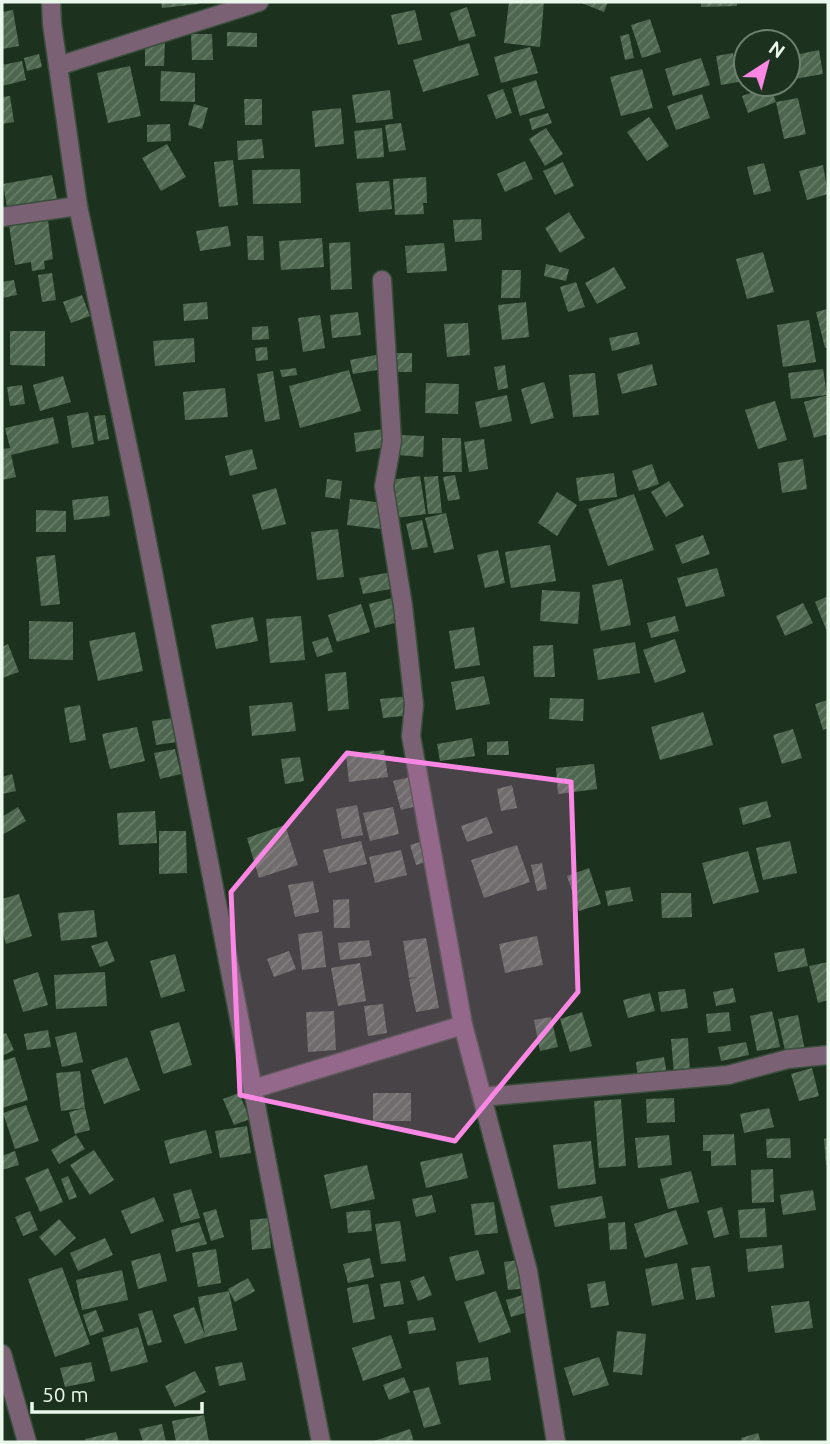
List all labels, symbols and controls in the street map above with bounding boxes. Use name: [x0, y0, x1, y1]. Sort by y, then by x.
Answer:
north arrow: [732, 28, 802, 98]
text: N: [765, 36, 789, 62]
scale bar: [32, 1370, 201, 1414]
text: 50 m: [42, 1382, 89, 1406]

